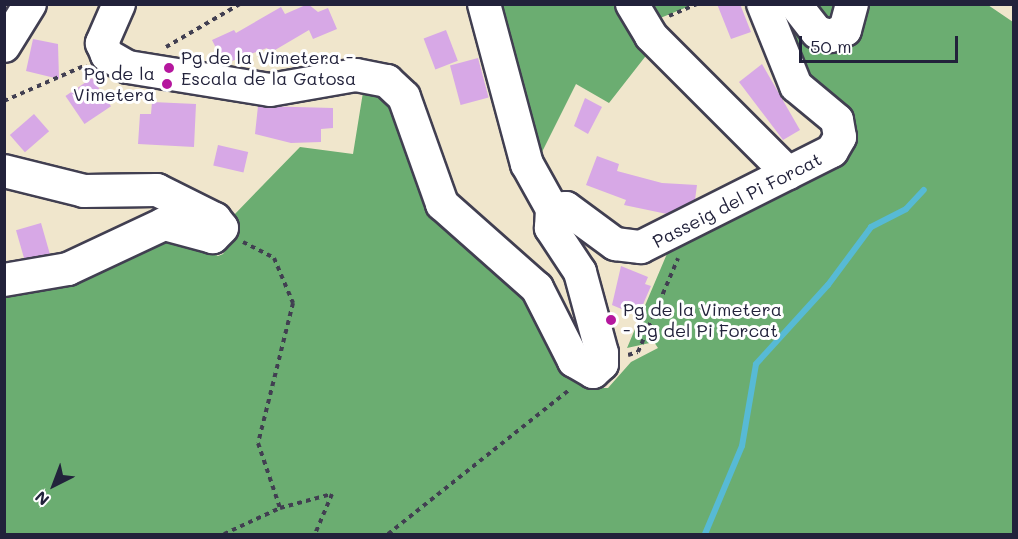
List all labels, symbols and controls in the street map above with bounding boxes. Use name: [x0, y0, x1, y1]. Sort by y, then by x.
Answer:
scale bar: [802, 24, 961, 62]
text: 50 m: [810, 34, 852, 58]
place label: Pg de la Vimetera - Escala de la Gatosa: [181, 47, 356, 90]
marker: Pg de la Vimetera - Escala de la Gatosa: [162, 61, 176, 75]
place label: Pg de la Vimetera: [73, 63, 155, 106]
marker: Pg de la Vimetera: [160, 77, 174, 91]
street label: Passeig del Pi Forcat: [649, 148, 825, 252]
place label: Pg de la Vimetera - Pg del Pi Forcat: [623, 299, 782, 342]
marker: Pg de la Vimetera - Pg del Pi Forcat: [604, 313, 618, 327]
north arrow: [24, 455, 84, 515]
text: N: [30, 487, 53, 511]

